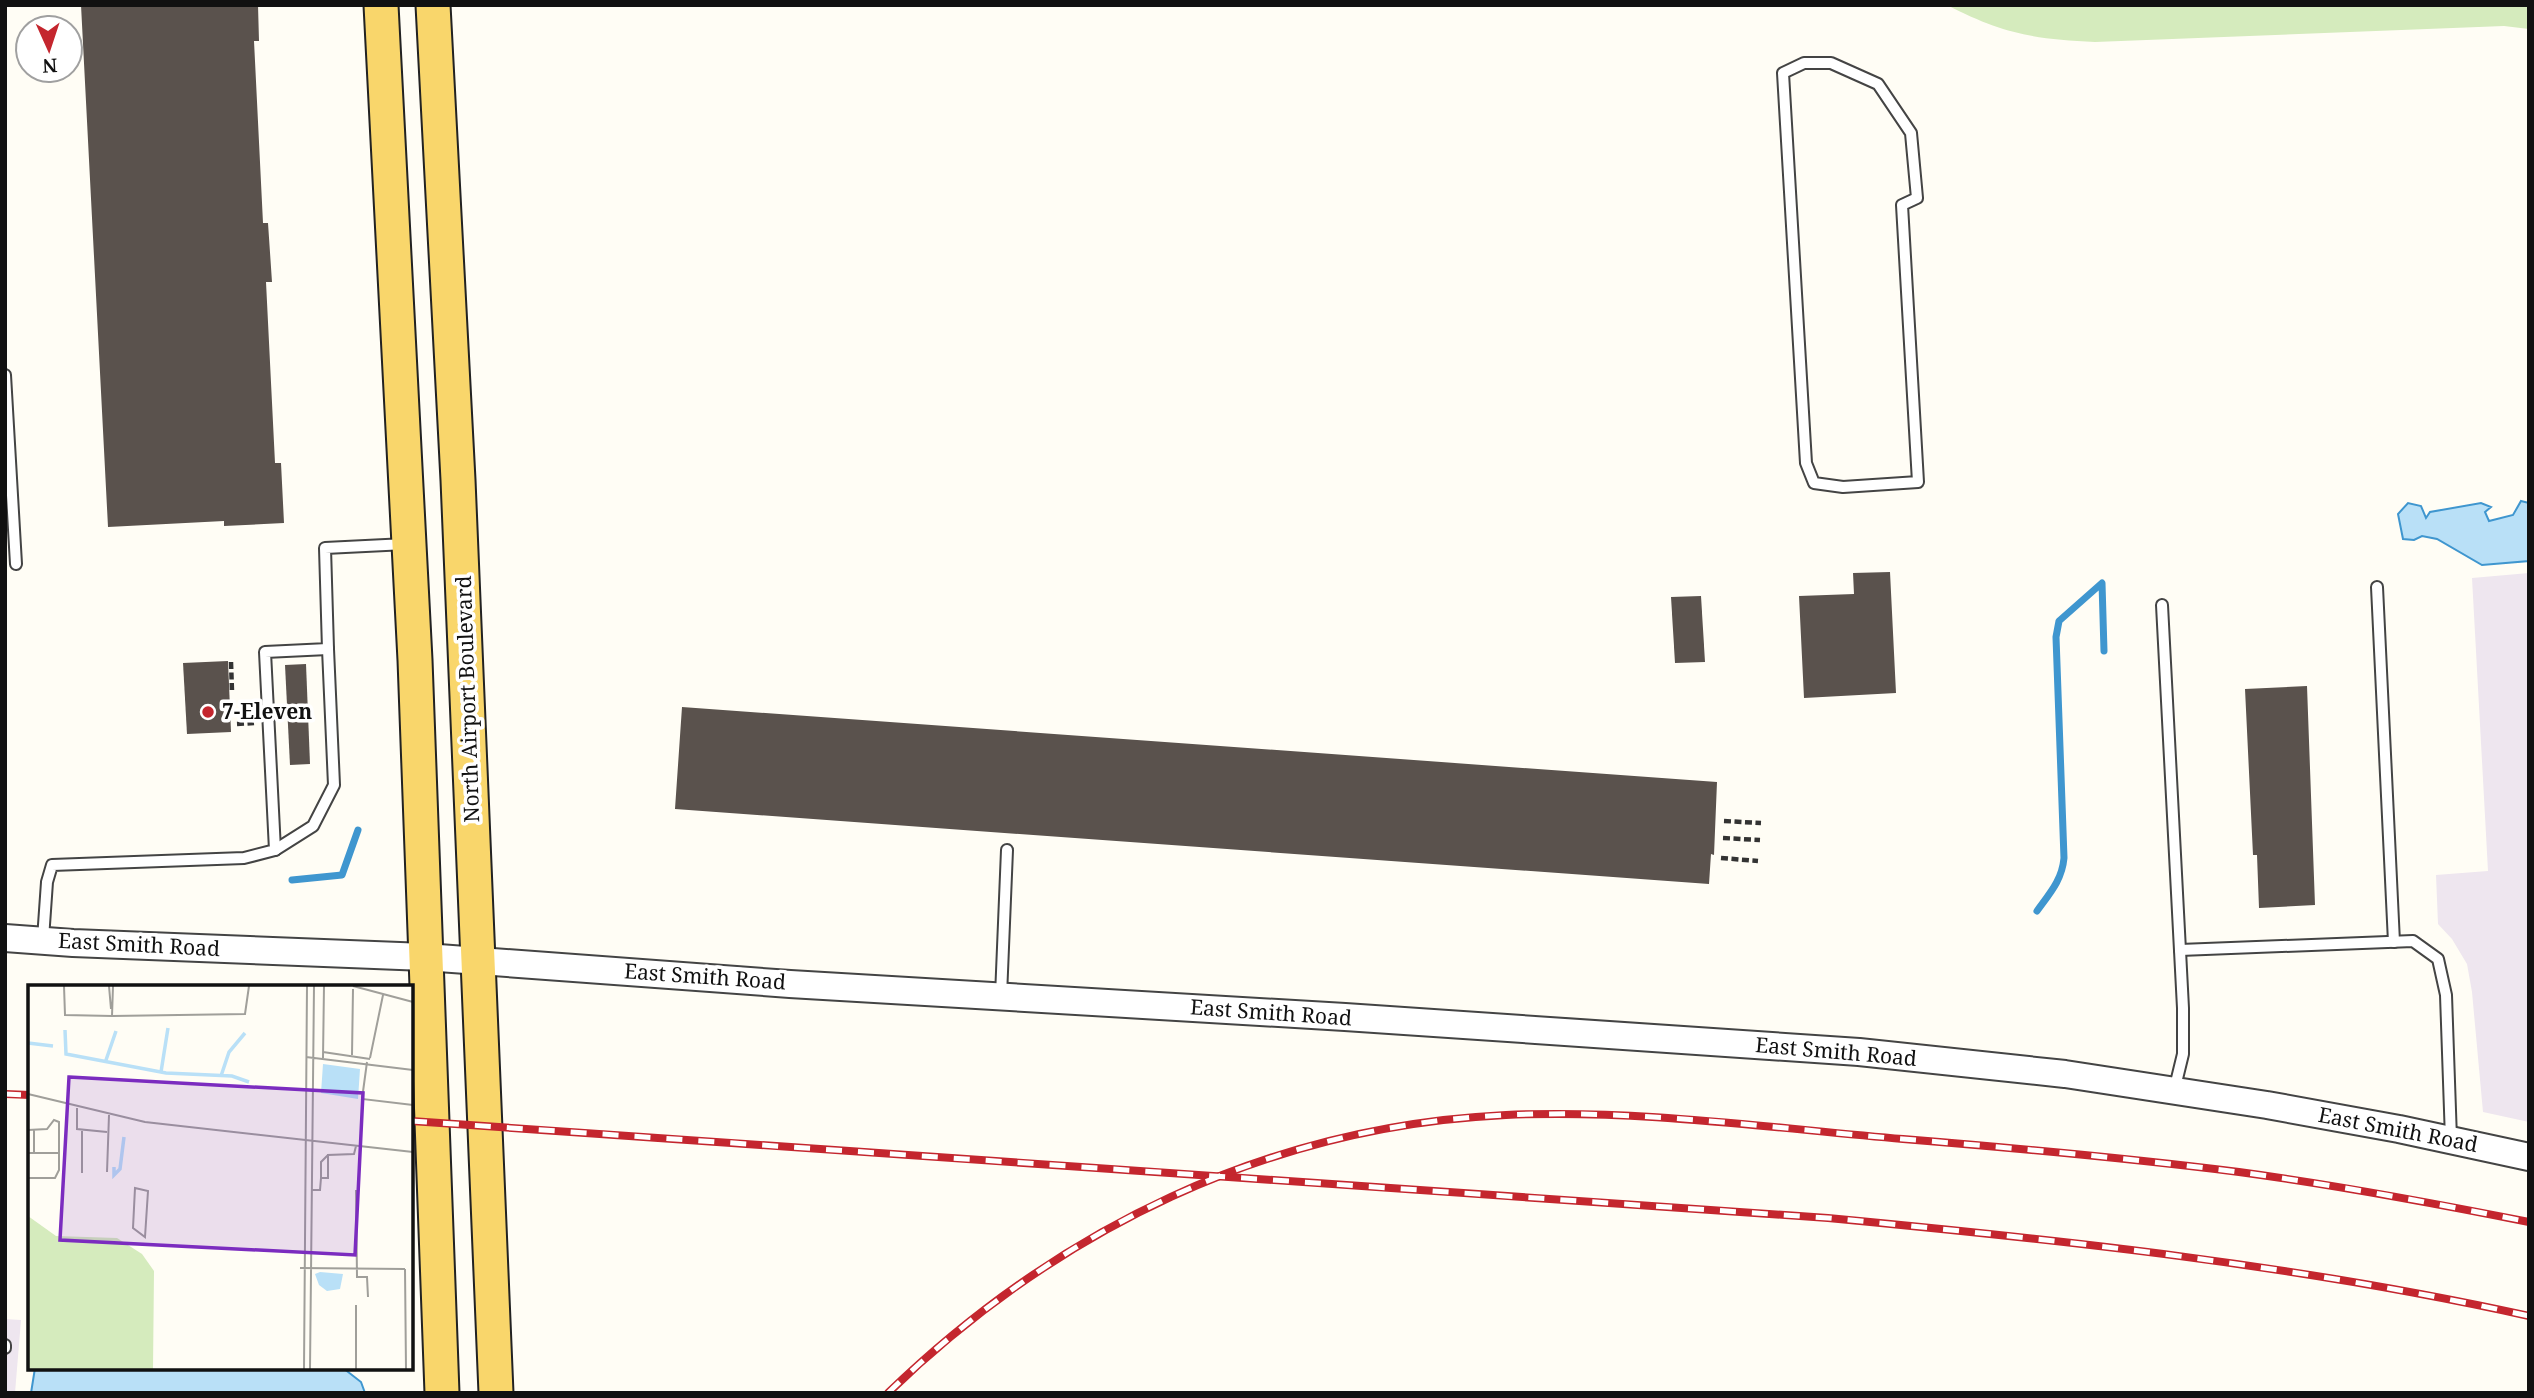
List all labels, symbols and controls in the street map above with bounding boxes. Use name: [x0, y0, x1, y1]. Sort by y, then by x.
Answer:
north arrow: [14, 14, 84, 84]
text: N: [42, 53, 58, 79]
street label: North Airport Boulevard: [449, 575, 485, 823]
place label: 7-Eleven: [222, 697, 312, 725]
marker: 7-Eleven: [200, 704, 216, 720]
street label: East Smith Road: [57, 926, 221, 962]
street label: East Smith Road: [623, 956, 787, 996]
inset map: [28, 985, 413, 1370]
street label: East Smith Road: [1189, 992, 1353, 1032]
street label: East Smith Road: [1754, 1030, 1918, 1072]
street label: East Smith Road: [2316, 1100, 2480, 1158]

